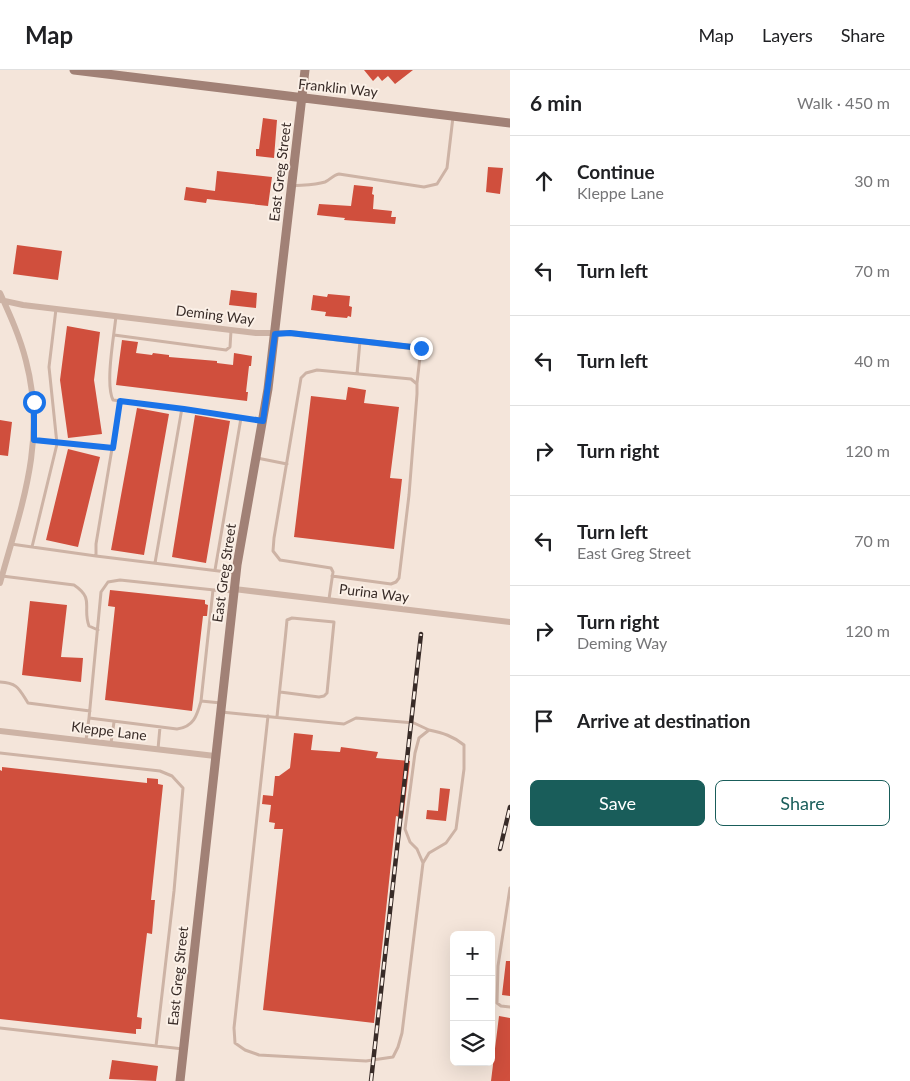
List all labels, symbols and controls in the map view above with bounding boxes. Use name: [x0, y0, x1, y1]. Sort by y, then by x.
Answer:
text: Map: [25, 20, 73, 49]
text: Map: [698, 24, 734, 46]
text: Layers: [762, 24, 813, 46]
text: Share: [841, 24, 885, 46]
street label: Franklin Way: [297, 75, 379, 100]
text: 6 min: [530, 90, 582, 115]
text: Walk · 450 m: [797, 93, 890, 112]
street label: East Greg Street: [265, 121, 294, 222]
text: Continue: [577, 160, 655, 183]
icon: ahead: [530, 167, 558, 195]
text: 30 m: [854, 171, 890, 190]
text: Kleppe Lane: [577, 183, 664, 202]
icon: left: [530, 257, 558, 285]
text: Turn left: [577, 259, 648, 282]
text: 70 m: [854, 261, 890, 280]
street label: Deming Way: [175, 301, 256, 328]
route end: [410, 337, 433, 360]
icon: left: [530, 347, 558, 375]
text: Turn left: [577, 349, 648, 372]
text: 40 m: [854, 351, 890, 370]
route start: [23, 391, 46, 414]
icon: right: [530, 437, 558, 465]
text: Turn right: [577, 439, 659, 462]
text: 120 m: [845, 441, 890, 460]
text: Turn left: [577, 520, 648, 543]
street label: East Greg Street: [208, 522, 239, 623]
icon: left: [530, 527, 558, 555]
text: 70 m: [854, 531, 890, 550]
text: East Greg Street: [577, 543, 691, 562]
street label: Purina Way: [338, 580, 411, 605]
text: Turn right: [577, 610, 659, 633]
icon: right: [530, 617, 558, 645]
text: 120 m: [845, 621, 890, 640]
text: Deming Way: [577, 633, 667, 652]
icon: arrive: [530, 707, 558, 735]
text: Arrive at destination: [577, 709, 750, 732]
street label: Kleppe Lane: [70, 717, 148, 744]
button: Save: [530, 780, 705, 826]
button: Share: [715, 780, 890, 826]
street label: East Greg Street: [164, 925, 191, 1026]
map controls: [450, 931, 495, 1066]
button: +: [450, 931, 495, 976]
button: −: [450, 976, 495, 1021]
button: layers: [450, 1021, 495, 1066]

